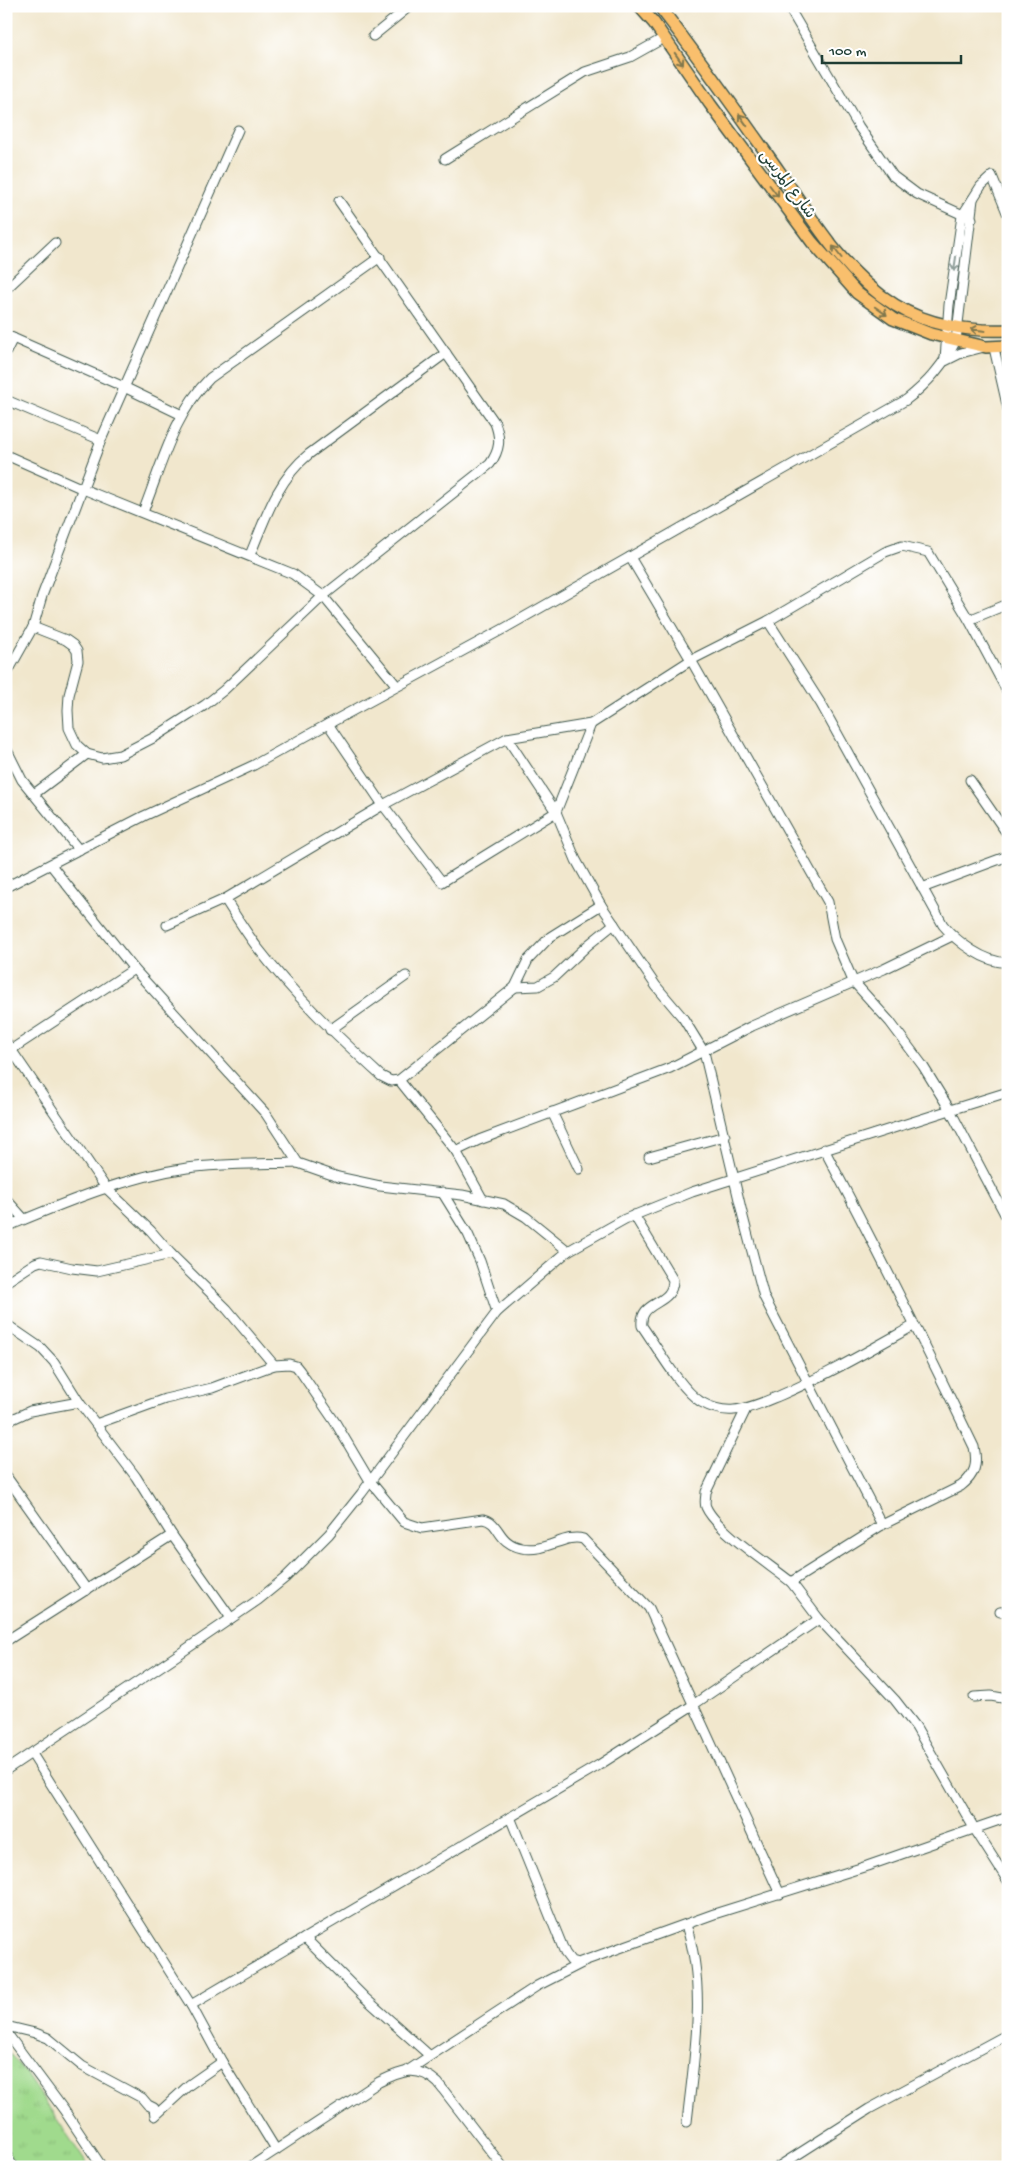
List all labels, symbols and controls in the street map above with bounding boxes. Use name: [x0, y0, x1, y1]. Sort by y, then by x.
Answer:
scale bar: [822, 32, 960, 64]
text: 100 m: [828, 43, 867, 61]
one-way arrow: [674, 52, 684, 66]
one-way arrow: [738, 113, 748, 127]
street label: شارع المرسى: [754, 147, 818, 223]
one-way arrow: [769, 184, 780, 197]
one-way arrow: [832, 246, 843, 259]
one-way arrow: [950, 255, 960, 271]
one-way arrow: [874, 306, 888, 316]
one-way arrow: [971, 325, 987, 335]

